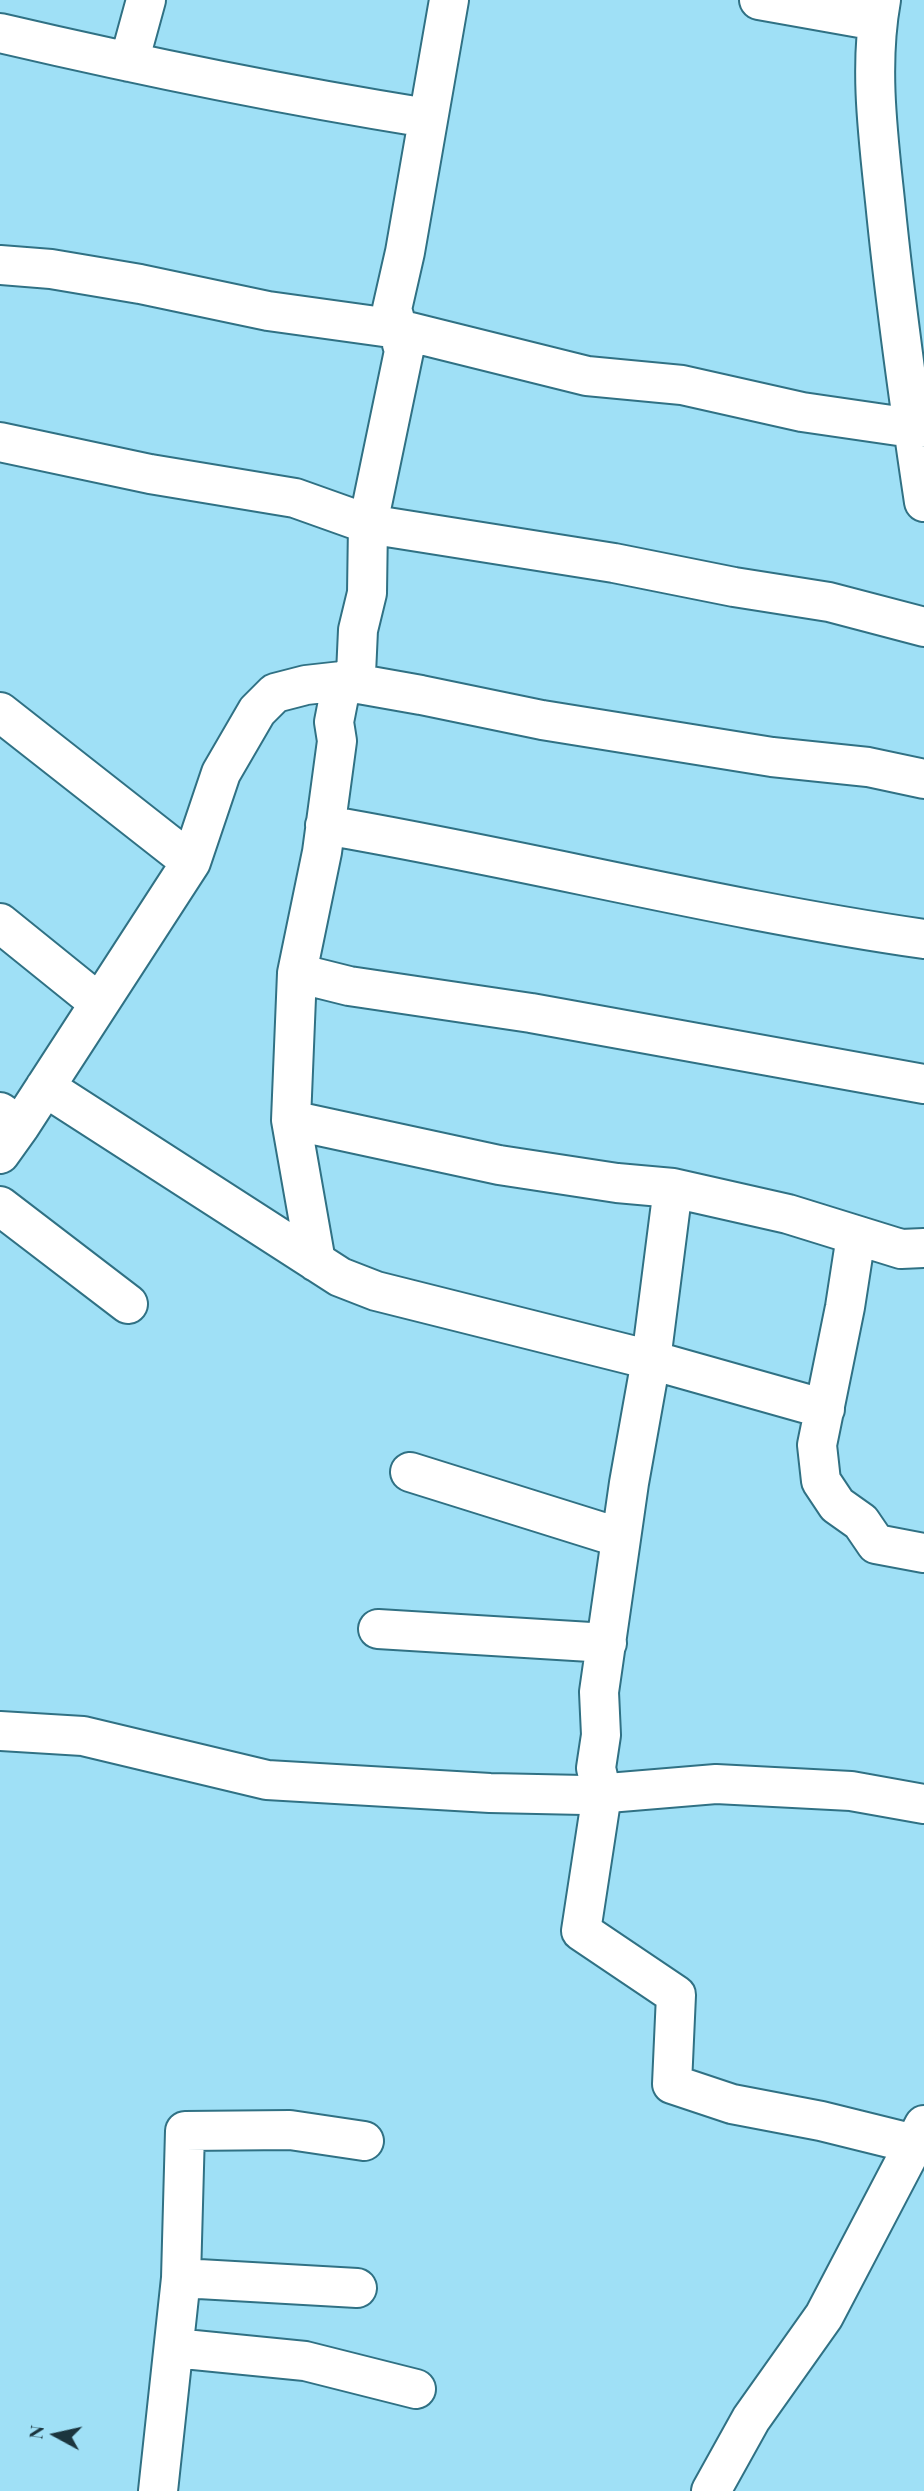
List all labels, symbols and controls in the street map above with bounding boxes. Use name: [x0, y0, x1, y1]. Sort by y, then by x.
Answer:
north arrow: [21, 2400, 91, 2470]
text: N: [21, 2423, 49, 2441]

